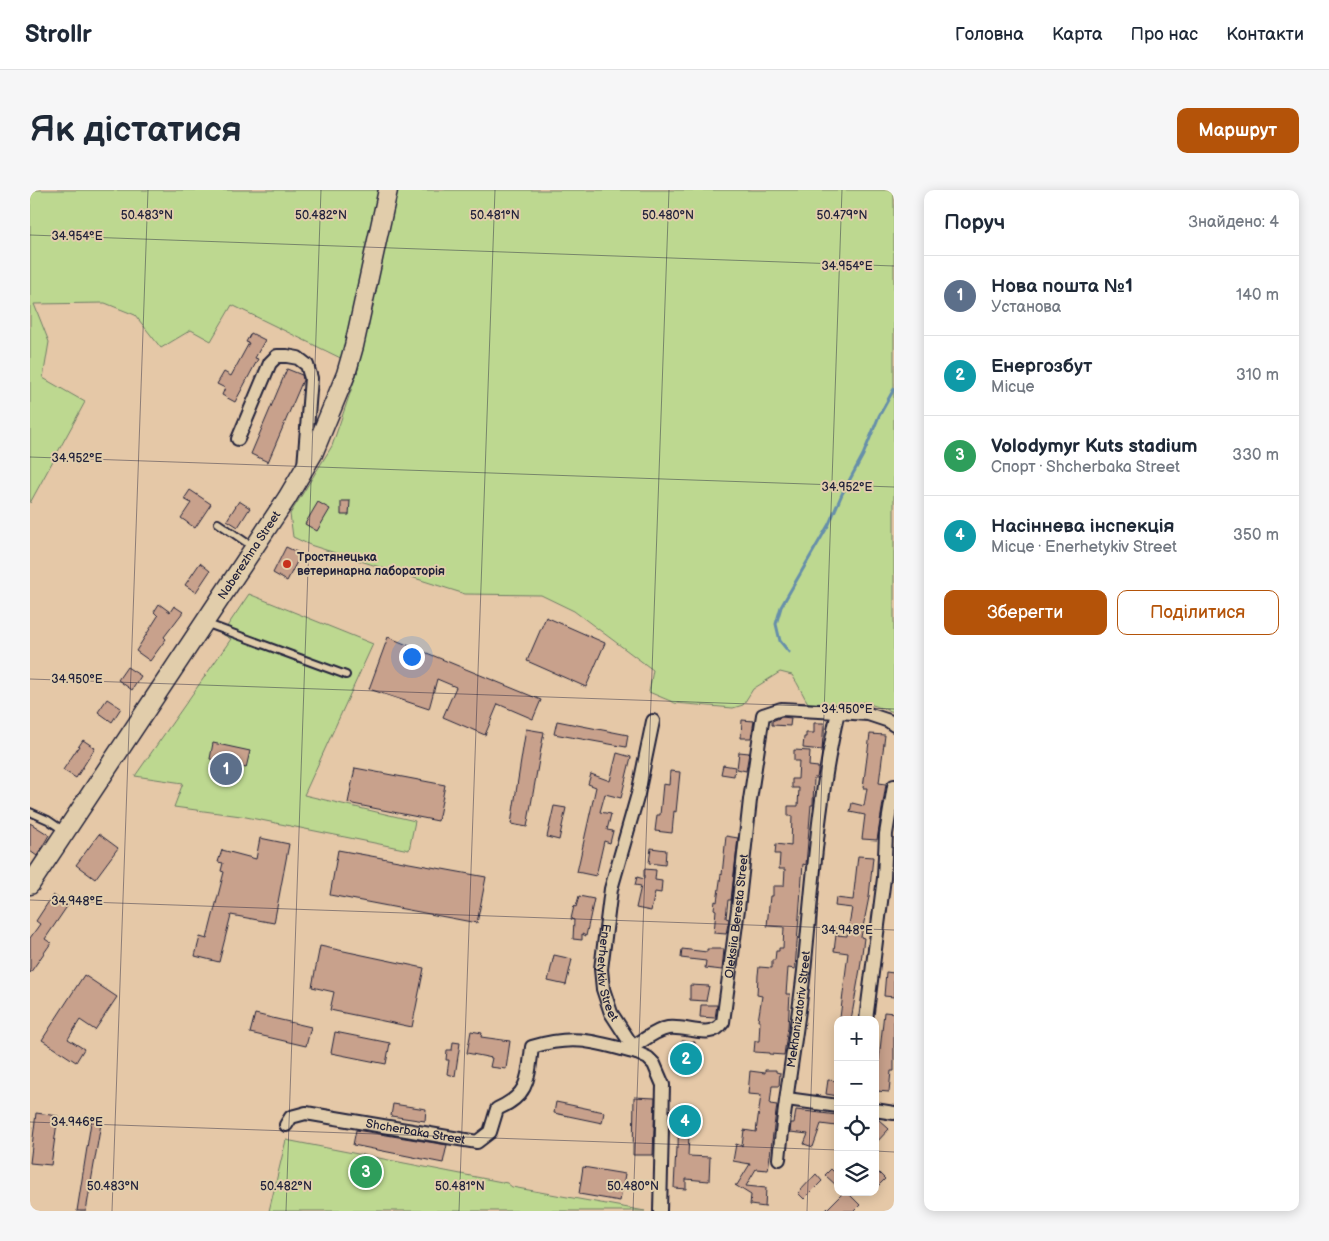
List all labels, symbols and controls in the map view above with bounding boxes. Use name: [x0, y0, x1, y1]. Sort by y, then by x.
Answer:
text: Strollr: [25, 20, 92, 49]
text: Головна: [955, 24, 1024, 45]
text: Карта: [1052, 24, 1103, 45]
text: Про нас: [1131, 24, 1198, 45]
text: Контакти: [1226, 24, 1304, 45]
button: Маршрут: [1177, 108, 1299, 153]
text: Як дістатися: [30, 109, 242, 152]
text: 50.483°N: [121, 208, 173, 223]
text: 50.482°N: [295, 208, 347, 223]
text: 50.481°N: [470, 208, 520, 223]
text: 50.480°N: [642, 208, 694, 223]
text: 50.479°N: [817, 208, 867, 223]
text: Поруч: [944, 210, 1005, 235]
text: Знайдено: 4: [1189, 213, 1279, 232]
text: 34.954°E: [51, 229, 103, 244]
text: 34.954°E: [821, 259, 873, 274]
text: Нова пошта №1: [991, 275, 1133, 298]
text: 1: [957, 286, 963, 305]
text: 140 m: [1236, 286, 1279, 305]
text: Установа: [991, 298, 1061, 317]
text: Енергозбут: [991, 355, 1092, 378]
text: 2: [955, 366, 965, 385]
text: 310 m: [1236, 366, 1279, 385]
text: Місце: [991, 378, 1035, 397]
text: Volodymyr Kuts stadium: [991, 435, 1198, 458]
text: 3: [955, 446, 965, 465]
text: 330 m: [1232, 446, 1279, 465]
text: 34.952°E: [52, 451, 103, 466]
text: Спорт · Shcherbaka Street: [991, 458, 1180, 477]
text: 34.952°E: [822, 480, 873, 495]
street label: Naberezhna Street: [215, 508, 284, 602]
text: Насіннева інспекція: [991, 515, 1175, 538]
text: 4: [955, 526, 965, 545]
text: 350 m: [1233, 526, 1279, 545]
text: Місце · Enerhetykiv Street: [991, 538, 1177, 557]
place label: Тростянецька ветеринарна лабораторія: [297, 550, 445, 579]
marker: Тростянецька ветеринарна лабораторія: [281, 558, 293, 570]
button: Зберегти: [944, 590, 1107, 635]
button: Поділитися: [1117, 590, 1279, 635]
your location: [399, 644, 425, 670]
text: 34.950°E: [51, 672, 103, 687]
text: 34.950°E: [821, 702, 873, 717]
pin: 1: [210, 750, 242, 788]
street label: Oleksiia Beresta Street: [722, 853, 752, 979]
text: 34.948°E: [51, 894, 103, 909]
street label: Enerhetykiv Street: [593, 923, 622, 1025]
text: 34.948°E: [821, 923, 873, 938]
street label: Mekhanizatoriv Street: [784, 950, 814, 1069]
map controls: [834, 1016, 879, 1196]
button: +: [834, 1016, 879, 1061]
pin: 2: [670, 1040, 702, 1078]
button: −: [834, 1061, 879, 1106]
pin: 4: [669, 1102, 701, 1140]
button: locate: [834, 1106, 879, 1151]
text: 34.946°E: [51, 1115, 103, 1130]
street label: Shcherbaka Street: [365, 1116, 466, 1148]
button: layers: [834, 1151, 879, 1196]
pin: 3: [350, 1153, 382, 1191]
text: 50.483°N: [87, 1179, 139, 1194]
text: 50.482°N: [260, 1179, 312, 1194]
text: 50.481°N: [435, 1179, 485, 1194]
text: 50.480°N: [607, 1179, 659, 1194]

